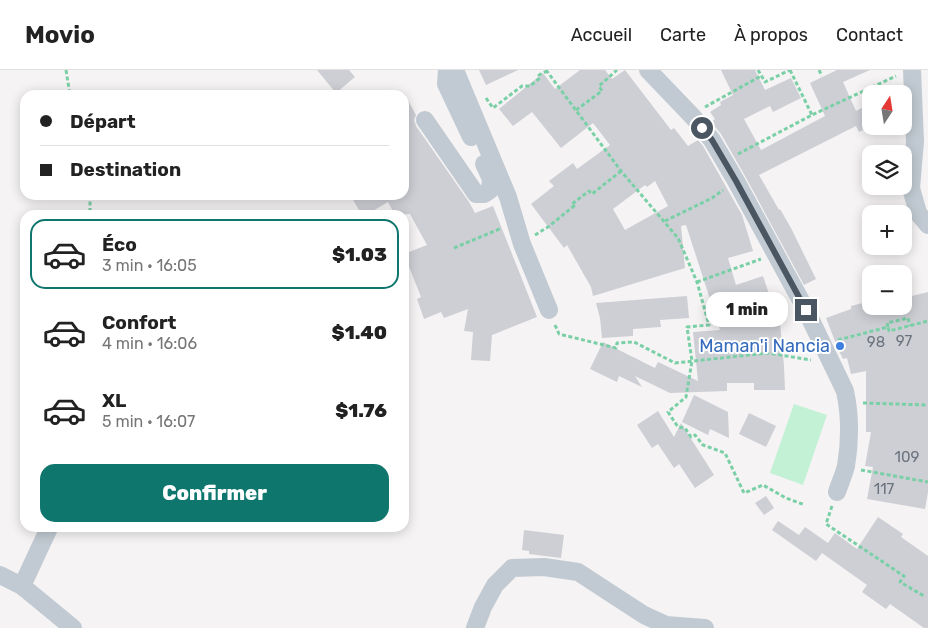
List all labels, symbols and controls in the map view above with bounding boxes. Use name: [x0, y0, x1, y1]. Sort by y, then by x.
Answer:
text: Movio: [25, 21, 95, 49]
text: Accueil: [571, 24, 632, 46]
text: Carte: [660, 24, 706, 46]
text: À propos: [734, 24, 808, 46]
text: Contact: [836, 24, 903, 46]
north arrow: [862, 85, 912, 135]
map controls: [862, 85, 912, 315]
text: Départ: [70, 110, 136, 133]
route start: [691, 117, 713, 139]
button: layers: [862, 145, 912, 195]
text: Destination: [70, 158, 181, 181]
button: +: [862, 205, 912, 255]
icon: car: [42, 232, 87, 277]
text: Éco: [102, 233, 137, 256]
text: $1.03: [332, 243, 387, 266]
text: 3 min · 16:05: [102, 256, 197, 275]
button: −: [862, 265, 912, 315]
callout: 1 min: [706, 292, 788, 328]
route end: [795, 299, 817, 321]
text: 1 min: [726, 300, 768, 319]
icon: car: [42, 310, 87, 355]
text: Confort: [102, 311, 176, 334]
text: $1.40: [332, 321, 387, 344]
house number: 97: [896, 332, 913, 350]
house number: 98: [867, 333, 885, 351]
text: 4 min · 16:06: [102, 334, 197, 353]
place label: Maman'i Nancia: [699, 335, 830, 357]
marker: Maman'i Nancia: [834, 340, 846, 352]
icon: car: [42, 388, 87, 433]
text: XL: [102, 389, 126, 412]
text: $1.76: [335, 399, 387, 422]
text: 5 min · 16:07: [102, 412, 195, 431]
house number: 109: [895, 448, 920, 466]
button: Confirmer: [40, 464, 389, 522]
house number: 117: [874, 480, 895, 498]

